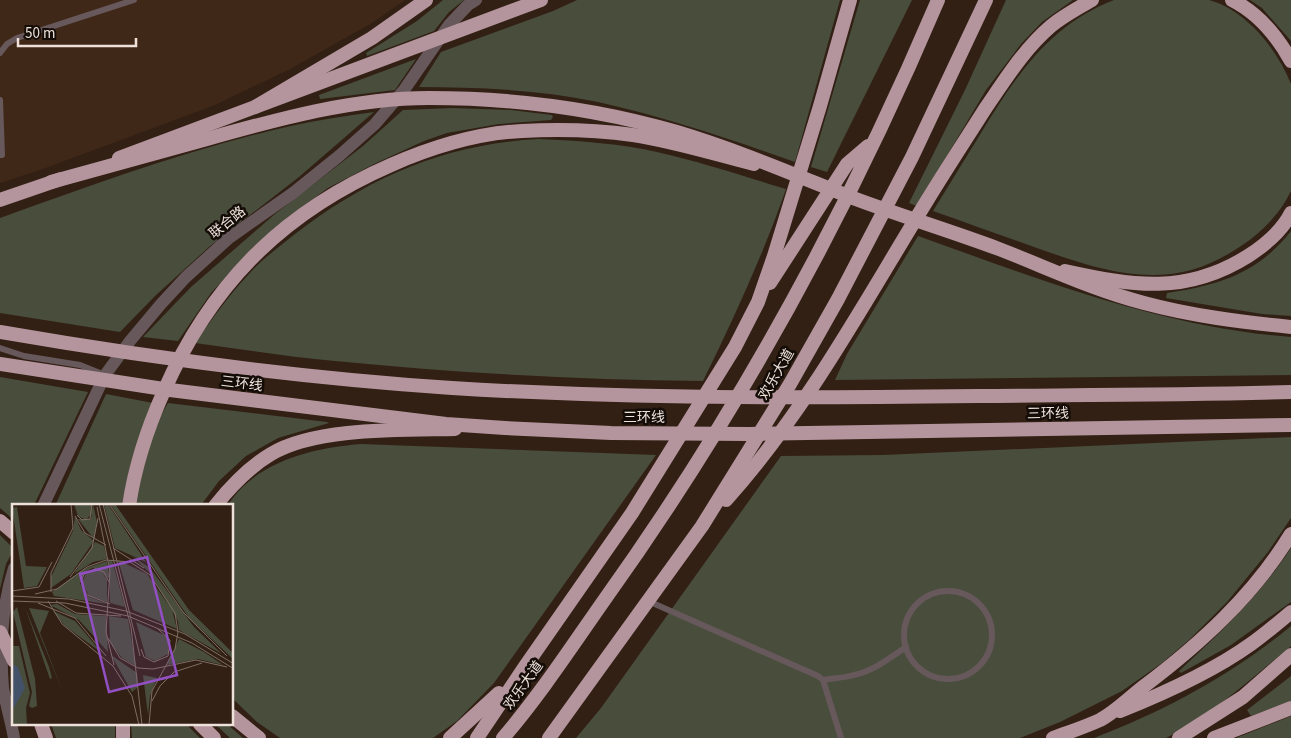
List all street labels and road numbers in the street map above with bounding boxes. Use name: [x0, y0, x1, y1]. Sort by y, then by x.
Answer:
street label: 联合路: [205, 202, 250, 244]
street label: 欢乐大道: [754, 345, 800, 404]
street label: 三环线: [220, 372, 264, 396]
street label: 三环线: [1027, 404, 1069, 424]
street label: 三环线: [623, 408, 665, 428]
street label: 欢乐大道: [499, 657, 548, 714]

